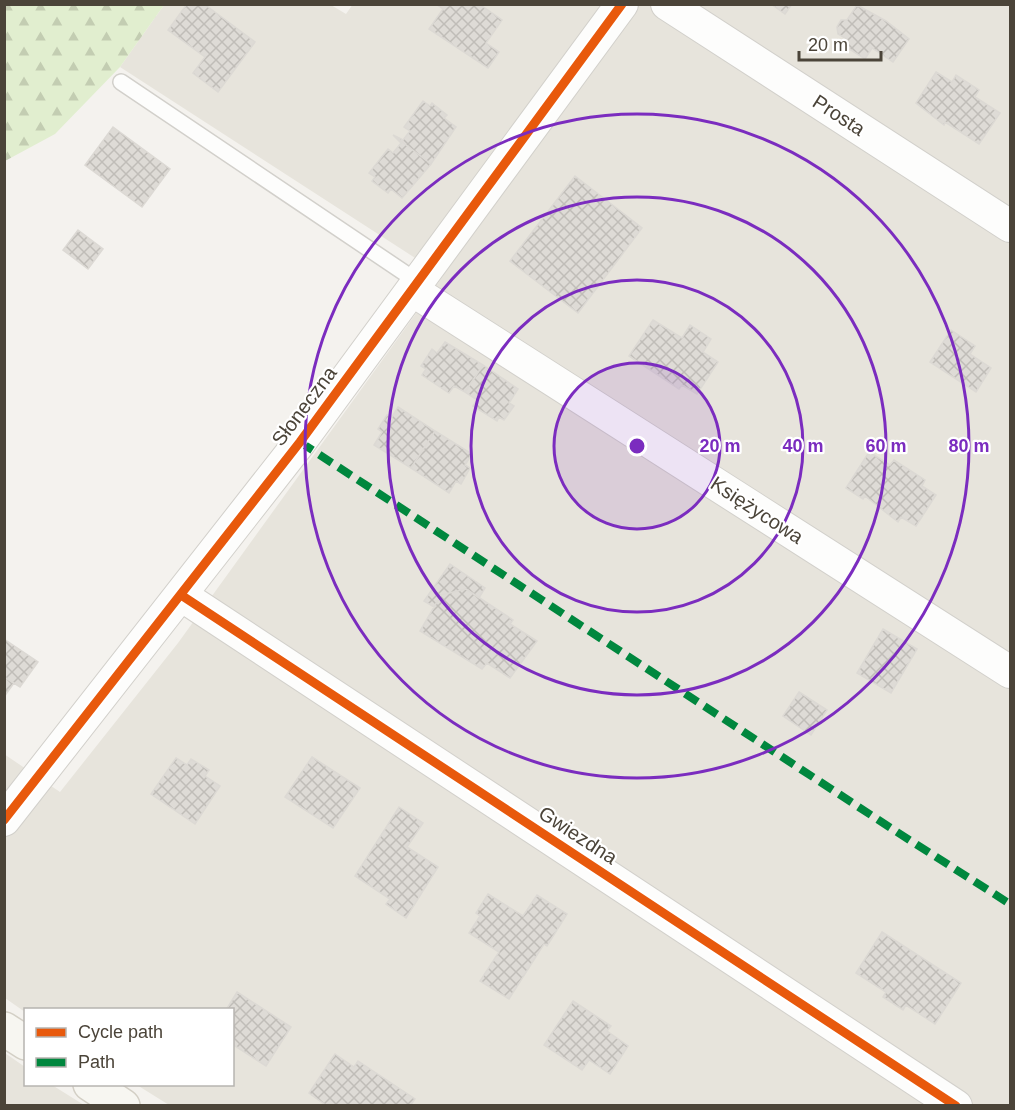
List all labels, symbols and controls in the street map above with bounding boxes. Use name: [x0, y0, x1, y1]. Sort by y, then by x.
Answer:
scale bar: [799, 24, 882, 62]
text: 20 m: [808, 35, 848, 55]
street label: Prosta: [809, 90, 870, 140]
street label: Słoneczna: [267, 361, 341, 450]
centre of rings: [627, 436, 647, 456]
text: 20 m: [699, 436, 741, 456]
text: 40 m: [782, 436, 824, 456]
text: 60 m: [865, 436, 907, 456]
text: 80 m: [948, 436, 990, 456]
street label: Księżycowa: [707, 472, 808, 548]
street label: Gwiezdna: [535, 802, 622, 869]
legend: [24, 1008, 234, 1086]
text: Cycle path: [78, 1022, 163, 1042]
text: Path: [78, 1052, 115, 1072]

